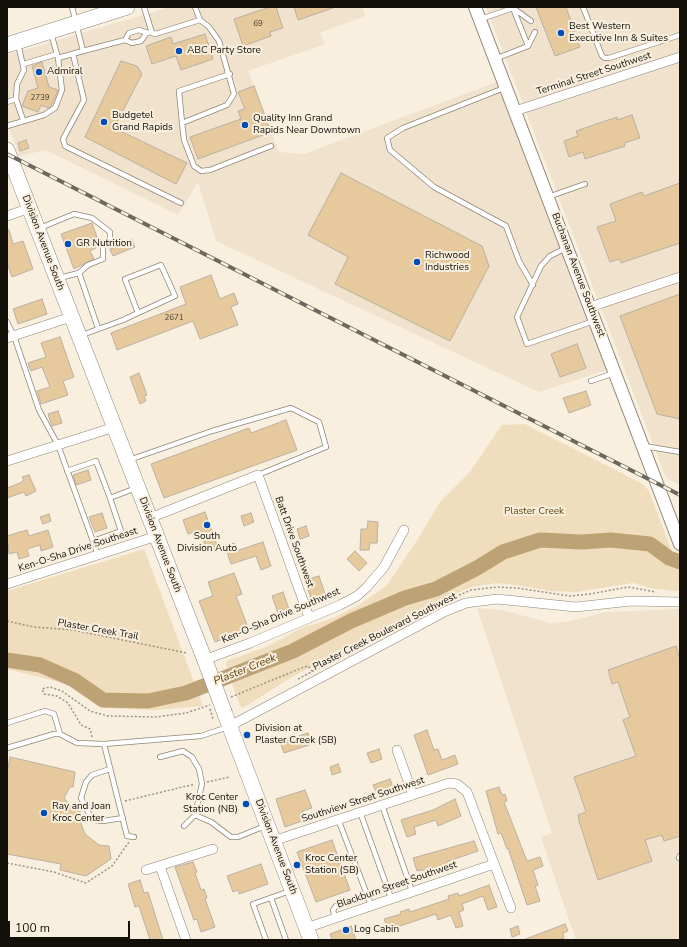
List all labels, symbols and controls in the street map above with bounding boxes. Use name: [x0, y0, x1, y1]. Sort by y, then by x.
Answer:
house number: 69: [253, 19, 263, 29]
place label: Best Western Executive Inn & Suites: [569, 21, 668, 44]
marker: Best Western Executive Inn & Suites: [556, 28, 566, 38]
place label: ABC Party Store: [187, 45, 261, 57]
marker: ABC Party Store: [174, 46, 184, 56]
street label: Terminal Street Southwest: [535, 50, 653, 98]
place label: Admiral: [47, 66, 83, 78]
marker: Admiral: [34, 67, 44, 77]
house number: 2739: [30, 93, 50, 103]
place label: Budgetel Grand Rapids: [112, 110, 173, 134]
place label: Quality Inn Grand Rapids Near Downtown: [253, 113, 361, 136]
marker: Budgetel Grand Rapids: [99, 117, 109, 127]
marker: Quality Inn Grand Rapids Near Downtown: [240, 120, 250, 130]
street label: Division Avenue South: [19, 194, 67, 292]
street label: Buchanan Avenue Southwest: [549, 211, 607, 339]
place label: GR Nutrition: [76, 238, 132, 250]
marker: GR Nutrition: [63, 239, 73, 249]
place label: Richwood Industries: [425, 250, 470, 274]
marker: Richwood Industries: [412, 257, 422, 267]
house number: 2671: [164, 313, 184, 323]
street label: Batt Drive Southwest: [272, 495, 316, 589]
street label: Division Avenue South: [136, 496, 184, 594]
park label: Plaster Creek: [504, 506, 564, 518]
marker: South Division Auto: [202, 520, 212, 530]
street label: Ken-O-Sha Drive Southeast: [17, 525, 139, 575]
place label: South Division Auto: [177, 531, 237, 554]
street label: Ken-O-Sha Drive Southwest: [220, 586, 342, 646]
street label: Plaster Creek Boulevard Southwest: [311, 590, 459, 674]
street label: Plaster Creek Trail: [57, 617, 139, 643]
water label: Plaster Creek: [212, 651, 278, 689]
place label: Division at Plaster Creek (SB): [255, 723, 337, 746]
marker: Division at Plaster Creek (SB): [242, 730, 252, 740]
street label: Southview Street Southwest: [300, 774, 426, 826]
place label: Kroc Center Station (NB): [183, 792, 238, 816]
street label: Division Avenue South: [252, 798, 300, 896]
marker: Kroc Center Station (NB): [241, 799, 251, 809]
place label: Ray and Joan Kroc Center: [52, 801, 111, 824]
marker: Ray and Joan Kroc Center: [39, 808, 49, 818]
place label: Kroc Center Station (SB): [305, 853, 359, 876]
street label: Blackburn Street Southwest: [335, 859, 459, 911]
marker: Kroc Center Station (SB): [292, 860, 302, 870]
scale bar: [10, 913, 132, 939]
text: 100 m: [15, 920, 50, 936]
place label: Log Cabin: [354, 924, 399, 936]
marker: Log Cabin: [341, 925, 351, 935]

